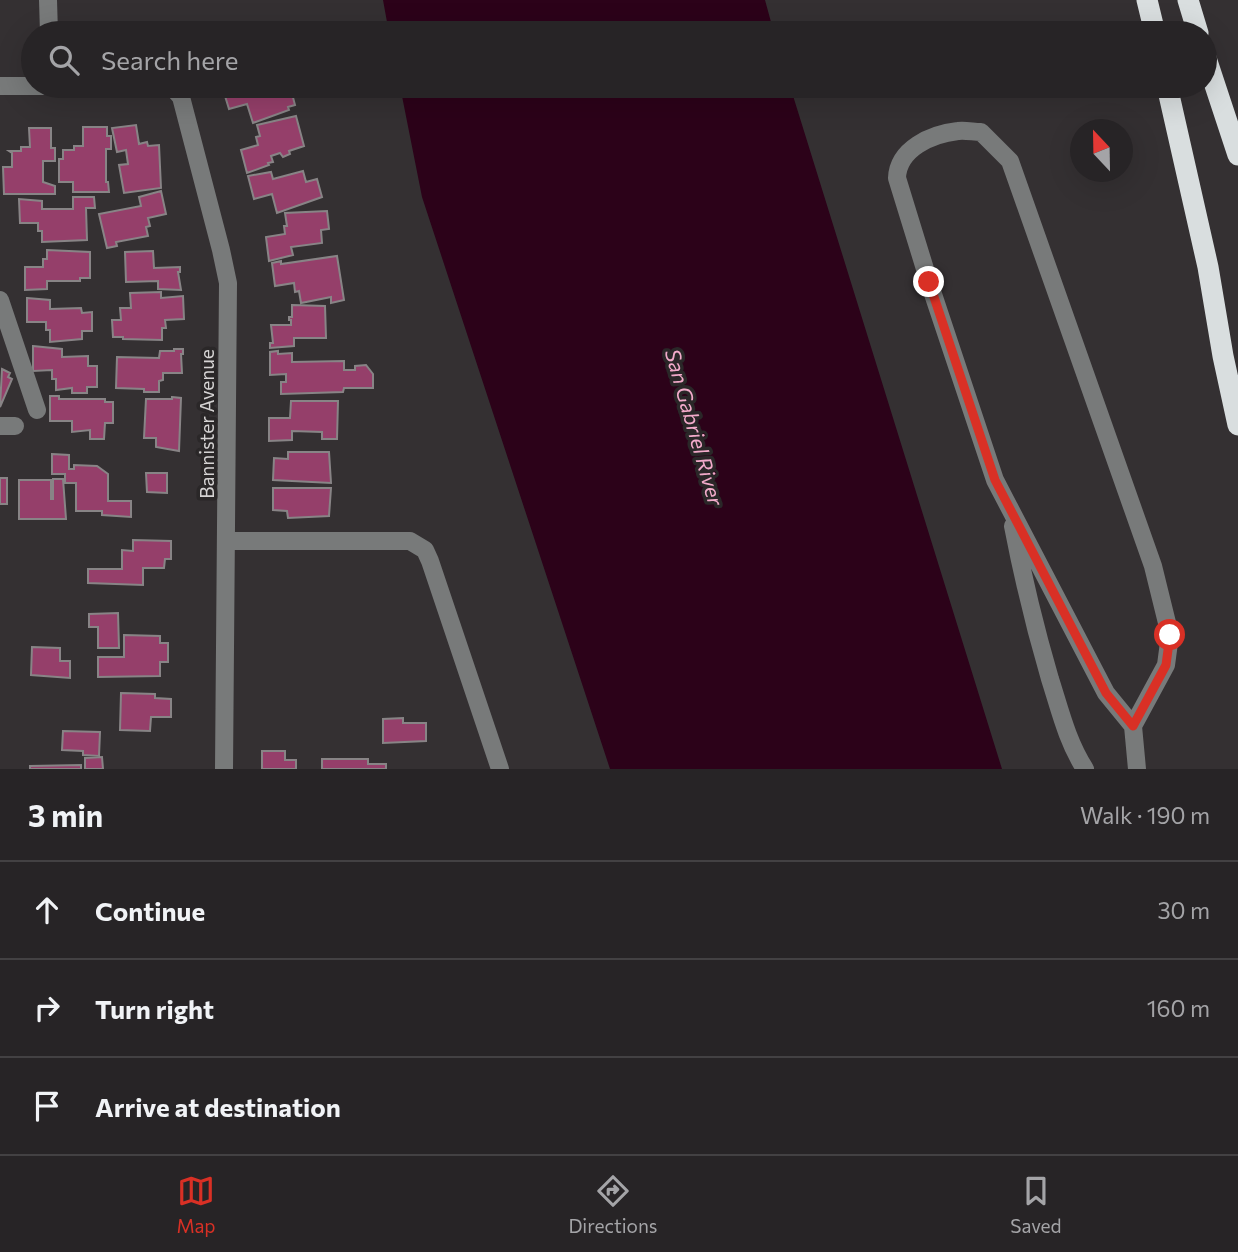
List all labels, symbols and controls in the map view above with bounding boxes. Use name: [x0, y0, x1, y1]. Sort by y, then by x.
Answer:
search box: [21, 21, 1217, 98]
icon: search: [45, 41, 83, 79]
text: Search here: [101, 44, 239, 75]
north arrow: [1070, 119, 1133, 182]
route end: [913, 266, 944, 297]
water label: San Gabriel River: [661, 346, 729, 509]
street label: Bannister Avenue: [195, 349, 218, 499]
route start: [1154, 619, 1185, 650]
text: 3 min: [28, 796, 103, 833]
text: Walk · 190 m: [1080, 801, 1210, 829]
icon: ahead: [28, 891, 66, 929]
text: Continue: [95, 895, 205, 926]
text: 30 m: [1157, 896, 1210, 924]
icon: right: [28, 989, 66, 1027]
text: Turn right: [95, 993, 214, 1024]
text: 160 m: [1147, 994, 1210, 1022]
icon: arrive: [28, 1087, 66, 1125]
text: Arrive at destination: [95, 1091, 341, 1122]
tab: Map: [176, 1172, 216, 1237]
tab: Directions: [568, 1172, 658, 1237]
tab: Saved: [1010, 1172, 1062, 1237]

